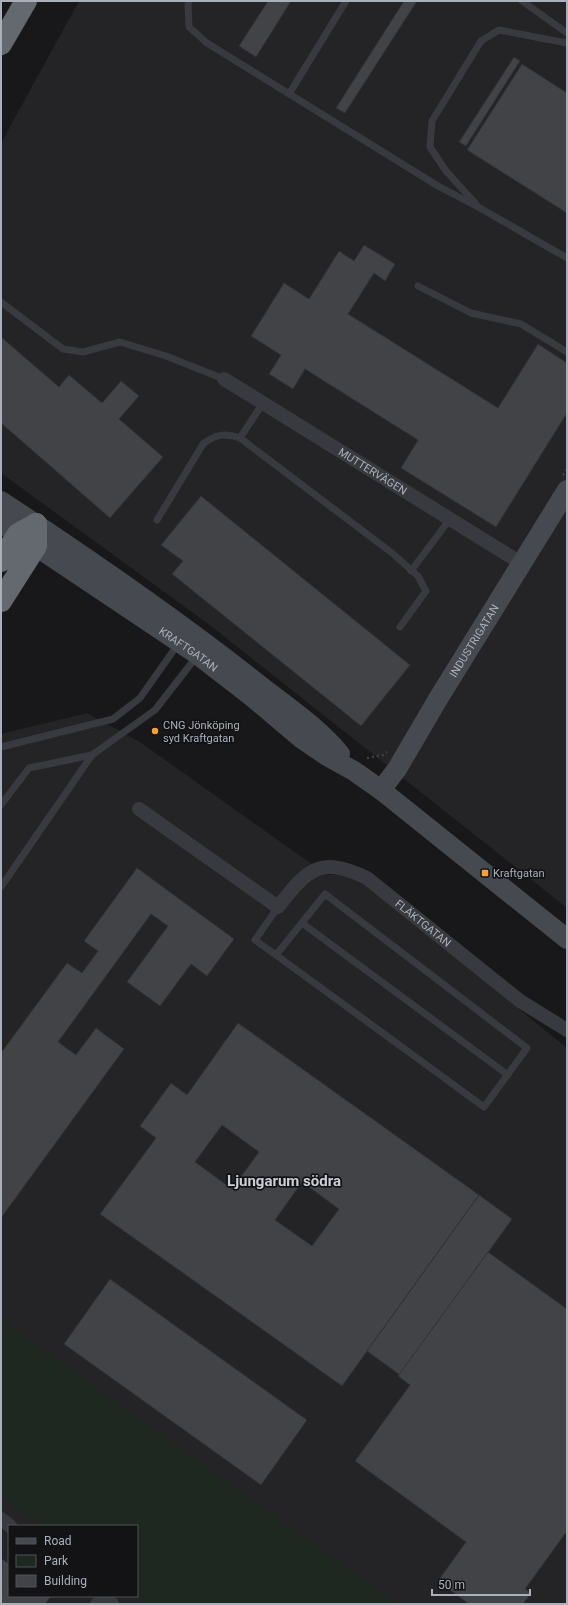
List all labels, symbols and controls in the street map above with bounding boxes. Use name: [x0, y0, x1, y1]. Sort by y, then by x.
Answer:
street label: MUTTERVÄGEN: [336, 445, 409, 497]
street label: INDUSTRIGATAN: [447, 602, 501, 680]
street label: KRAFTGATAN: [157, 624, 220, 674]
place label: CNG Jönköping syd Kraftgatan: [163, 719, 240, 745]
marker: CNG Jönköping syd Kraftgatan: [150, 726, 160, 736]
place label: Kraftgatan: [493, 867, 545, 880]
marker: Kraftgatan: [480, 868, 490, 878]
street label: FLÄKTGATAN: [393, 897, 454, 949]
district label: Ljungarum södra: [227, 1172, 341, 1190]
legend: [8, 1525, 138, 1597]
text: Road: [44, 1534, 72, 1548]
text: Park: [44, 1554, 69, 1568]
scale bar: [432, 1571, 530, 1597]
text: Building: [44, 1574, 87, 1588]
text: 50 m: [438, 1578, 465, 1592]

